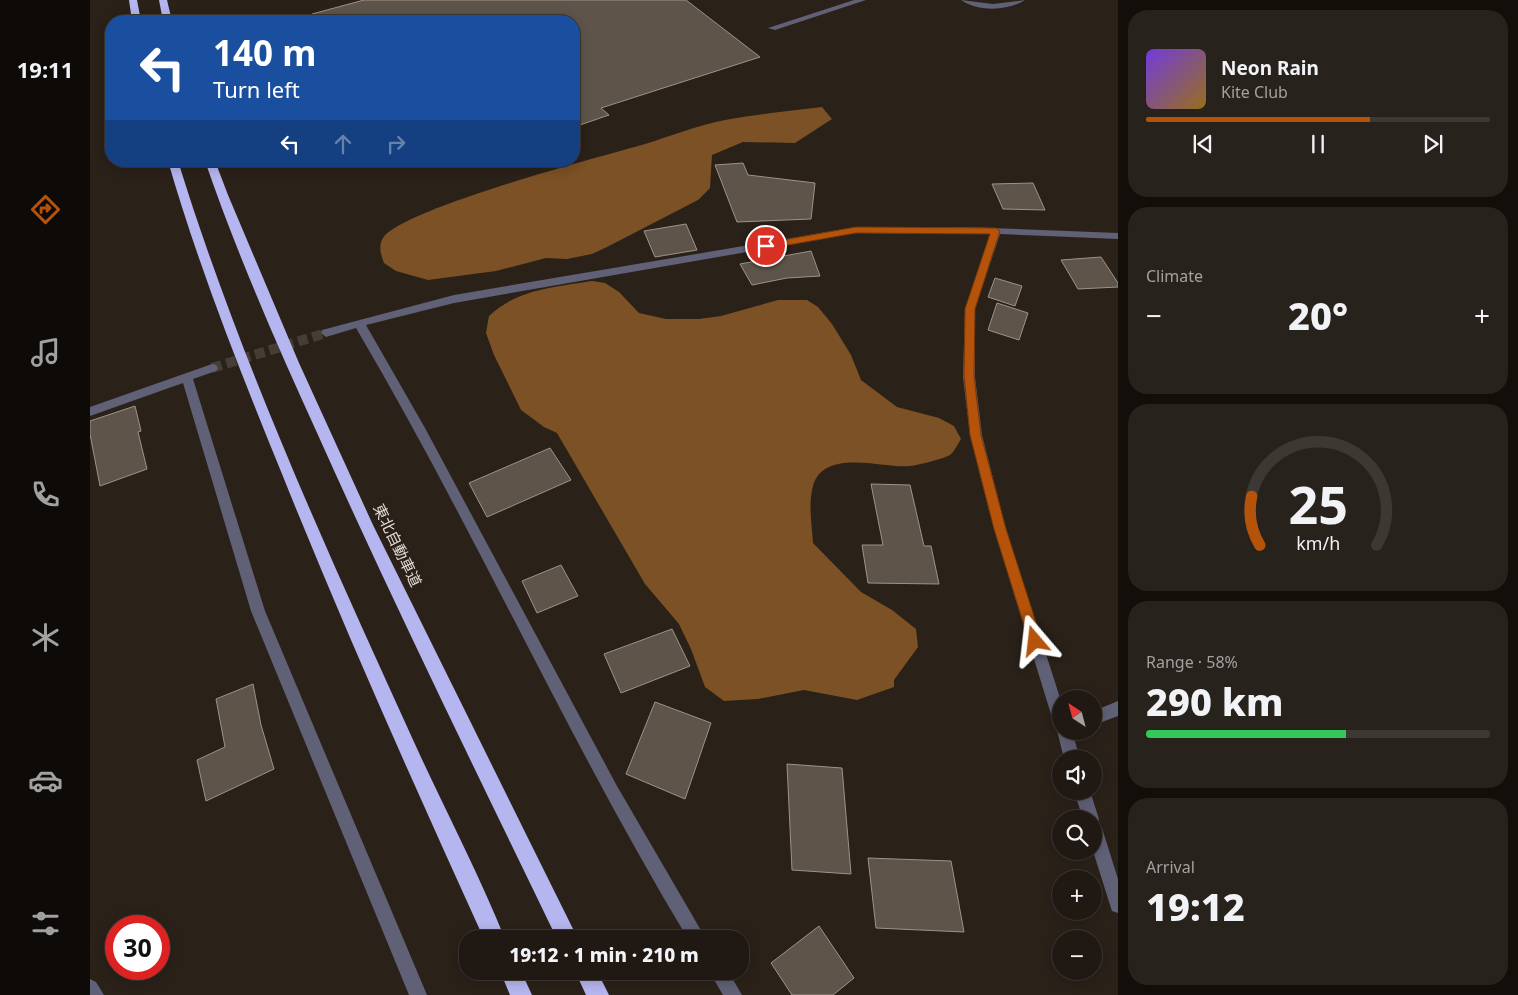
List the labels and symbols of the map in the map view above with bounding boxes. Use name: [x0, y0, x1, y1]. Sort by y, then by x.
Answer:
pin: [745, 225, 787, 267]
street label: 東北自動車道: [369, 500, 427, 590]
position arrow: [1008, 614, 1060, 666]
north arrow: [1052, 690, 1102, 740]
speed limit sign: 30: [105, 915, 170, 980]

